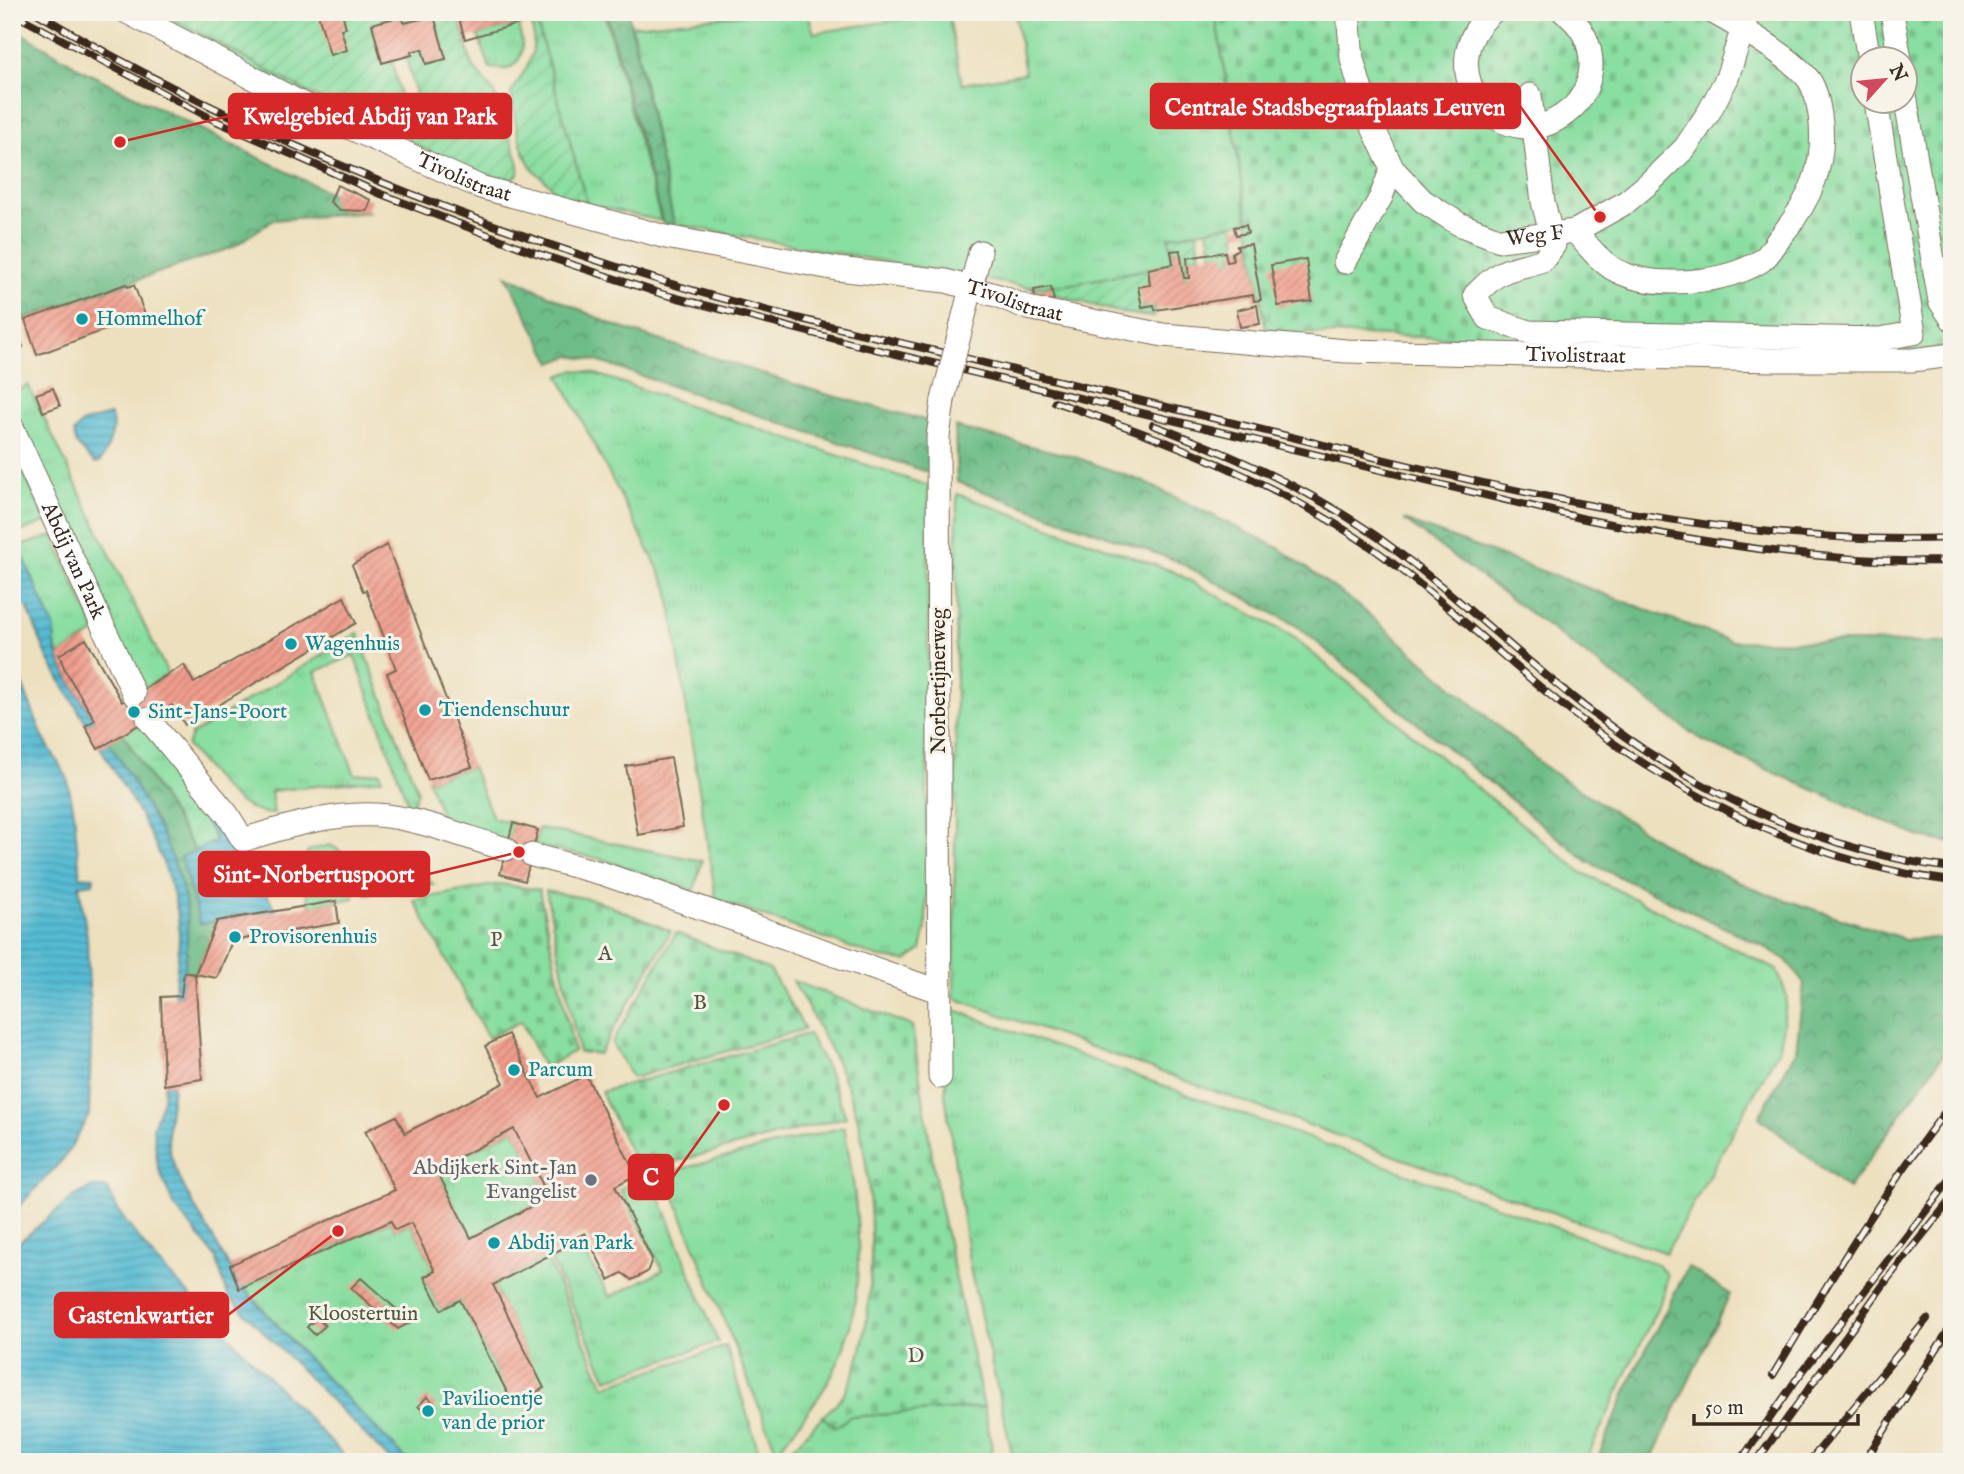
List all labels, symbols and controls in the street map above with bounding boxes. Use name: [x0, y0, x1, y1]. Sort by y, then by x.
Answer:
north arrow: [1848, 46, 1918, 116]
text: N: [1882, 60, 1912, 86]
callout: Centrale Stadsbegraafplaats Leuven: [1151, 84, 1520, 128]
callout: Kwelgebied Abdij van Park: [229, 94, 511, 138]
text: Centrale Stadsbegraafplaats Leuven: [1165, 94, 1506, 123]
text: Kwelgebied Abdij van Park: [243, 103, 498, 132]
street label: Tivolistraat: [412, 146, 514, 208]
street label: Weg F: [1505, 219, 1565, 253]
street label: Tivolistraat: [963, 274, 1065, 328]
place label: Hommelhof: [96, 306, 206, 333]
marker: Hommelhof: [74, 311, 90, 327]
street label: Tivolistraat: [1525, 341, 1626, 370]
street label: Abdij van Park: [34, 497, 112, 624]
street label: Norbertijnerweg: [926, 607, 953, 754]
place label: Wagenhuis: [305, 631, 400, 658]
marker: Wagenhuis: [283, 636, 299, 652]
place label: Tiendenschuur: [439, 697, 570, 724]
place label: Sint-Jans-Poort: [148, 699, 287, 726]
marker: Tiendenschuur: [417, 702, 433, 718]
marker: Sint-Jans-Poort: [126, 704, 142, 720]
callout: Sint-Norbertuspoort: [199, 852, 429, 896]
text: Sint-Norbertuspoort: [213, 861, 415, 890]
place label: Provisorenhuis: [249, 924, 377, 951]
park label: P: [490, 927, 502, 954]
marker: Provisorenhuis: [227, 929, 243, 945]
park label: A: [597, 941, 613, 968]
park label: B: [693, 990, 707, 1017]
place label: Parcum: [528, 1057, 593, 1084]
marker: Parcum: [506, 1062, 522, 1078]
place label: Abdijkerk Sint-Jan Evangelist: [412, 1155, 577, 1206]
callout: C: [629, 1155, 673, 1199]
text: C: [643, 1164, 660, 1193]
marker: Abdijkerk Sint-Jan Evangelist: [583, 1172, 599, 1188]
place label: Abdij van Park: [507, 1230, 635, 1257]
marker: Abdij van Park: [486, 1235, 502, 1251]
callout: Gastenkwartier: [55, 1293, 228, 1337]
park label: Kloostertuin: [308, 1301, 418, 1328]
text: Gastenkwartier: [68, 1302, 214, 1331]
park label: D: [908, 1343, 924, 1370]
scale bar: [1694, 1383, 1859, 1427]
place label: Pavilioentje van de prior: [442, 1386, 545, 1437]
text: 50 m: [1705, 1395, 1744, 1422]
marker: Pavilioentje van de prior: [420, 1403, 436, 1419]

